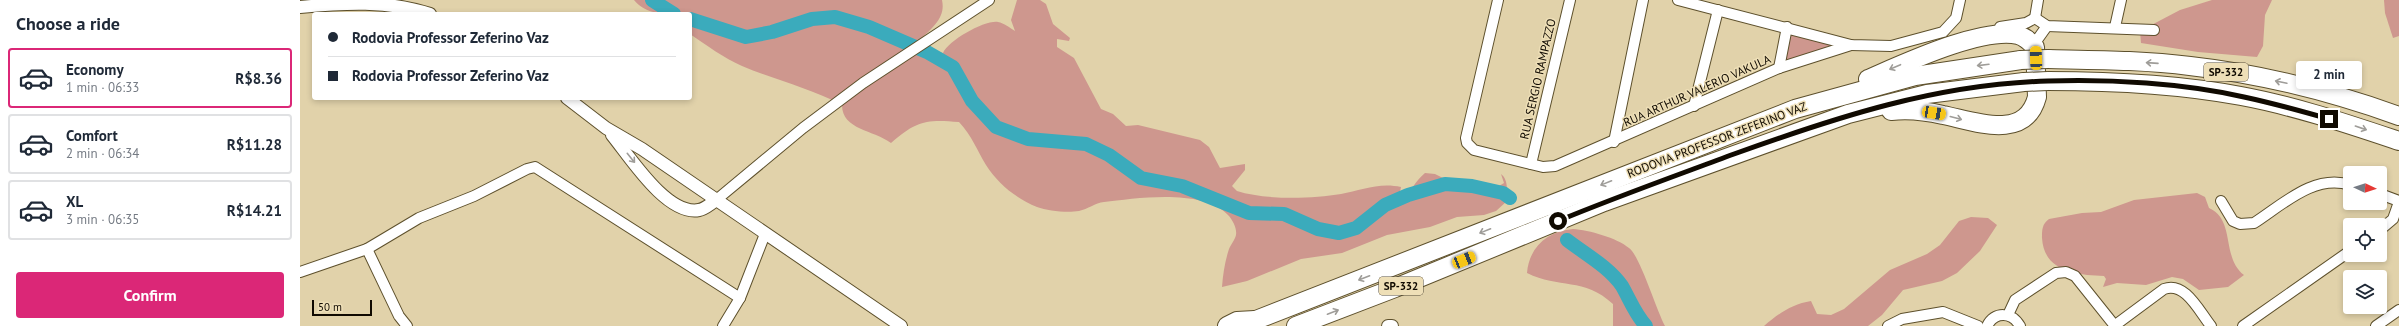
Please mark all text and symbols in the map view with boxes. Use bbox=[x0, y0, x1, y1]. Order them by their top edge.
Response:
text: Choose a ride bbox=[16, 12, 120, 35]
street label: RUA SERGIO RAMPAZZO bbox=[1516, 17, 1559, 141]
text: Rodovia Professor Zeferino Vaz bbox=[352, 28, 549, 47]
car bbox=[2030, 46, 2042, 70]
street label: RUA ARTHUR VALERIO VAKULA bbox=[1621, 51, 1773, 130]
one-way arrow bbox=[2146, 59, 2159, 67]
icon: car bbox=[18, 60, 54, 96]
text: Economy bbox=[66, 60, 124, 79]
one-way arrow bbox=[1977, 61, 1990, 69]
callout: 2 min bbox=[2296, 61, 2362, 89]
road number: SP-332 bbox=[2204, 63, 2248, 81]
one-way arrow bbox=[1890, 64, 1902, 72]
text: Rodovia Professor Zeferino Vaz bbox=[352, 66, 549, 85]
text: 2 min bbox=[2313, 66, 2345, 83]
text: R$8.36 bbox=[235, 69, 282, 88]
one-way arrow bbox=[2275, 78, 2288, 86]
text: 1 min · 06:33 bbox=[66, 79, 139, 96]
street label: RODOVIA PROFESSOR ZEFERINO VAZ bbox=[1625, 98, 1809, 181]
car bbox=[1921, 105, 1947, 121]
route end bbox=[2320, 110, 2338, 128]
one-way arrow bbox=[1949, 115, 1962, 122]
one-way arrow bbox=[2355, 125, 2367, 133]
icon: car bbox=[18, 126, 54, 162]
text: Comfort bbox=[66, 126, 118, 145]
text: R$11.28 bbox=[227, 135, 282, 154]
text: 2 min · 06:34 bbox=[66, 145, 139, 162]
one-way arrow bbox=[627, 153, 635, 164]
north arrow bbox=[2343, 166, 2387, 210]
map controls bbox=[2343, 166, 2387, 314]
one-way arrow bbox=[1600, 180, 1612, 188]
icon: car bbox=[18, 192, 54, 228]
text: XL bbox=[66, 192, 83, 211]
text: R$14.21 bbox=[227, 201, 282, 220]
text: 3 min · 06:35 bbox=[66, 211, 139, 228]
route start bbox=[1549, 212, 1567, 230]
button: locate bbox=[2343, 218, 2387, 262]
one-way arrow bbox=[1480, 227, 1492, 235]
car bbox=[1451, 250, 1477, 270]
button: layers bbox=[2343, 270, 2387, 314]
button: Confirm bbox=[16, 272, 284, 318]
one-way arrow bbox=[1359, 275, 1371, 283]
road number: SP-332 bbox=[1379, 277, 1423, 295]
scale bar bbox=[312, 298, 372, 317]
text: 50 m bbox=[318, 300, 342, 314]
one-way arrow bbox=[1326, 307, 1338, 315]

